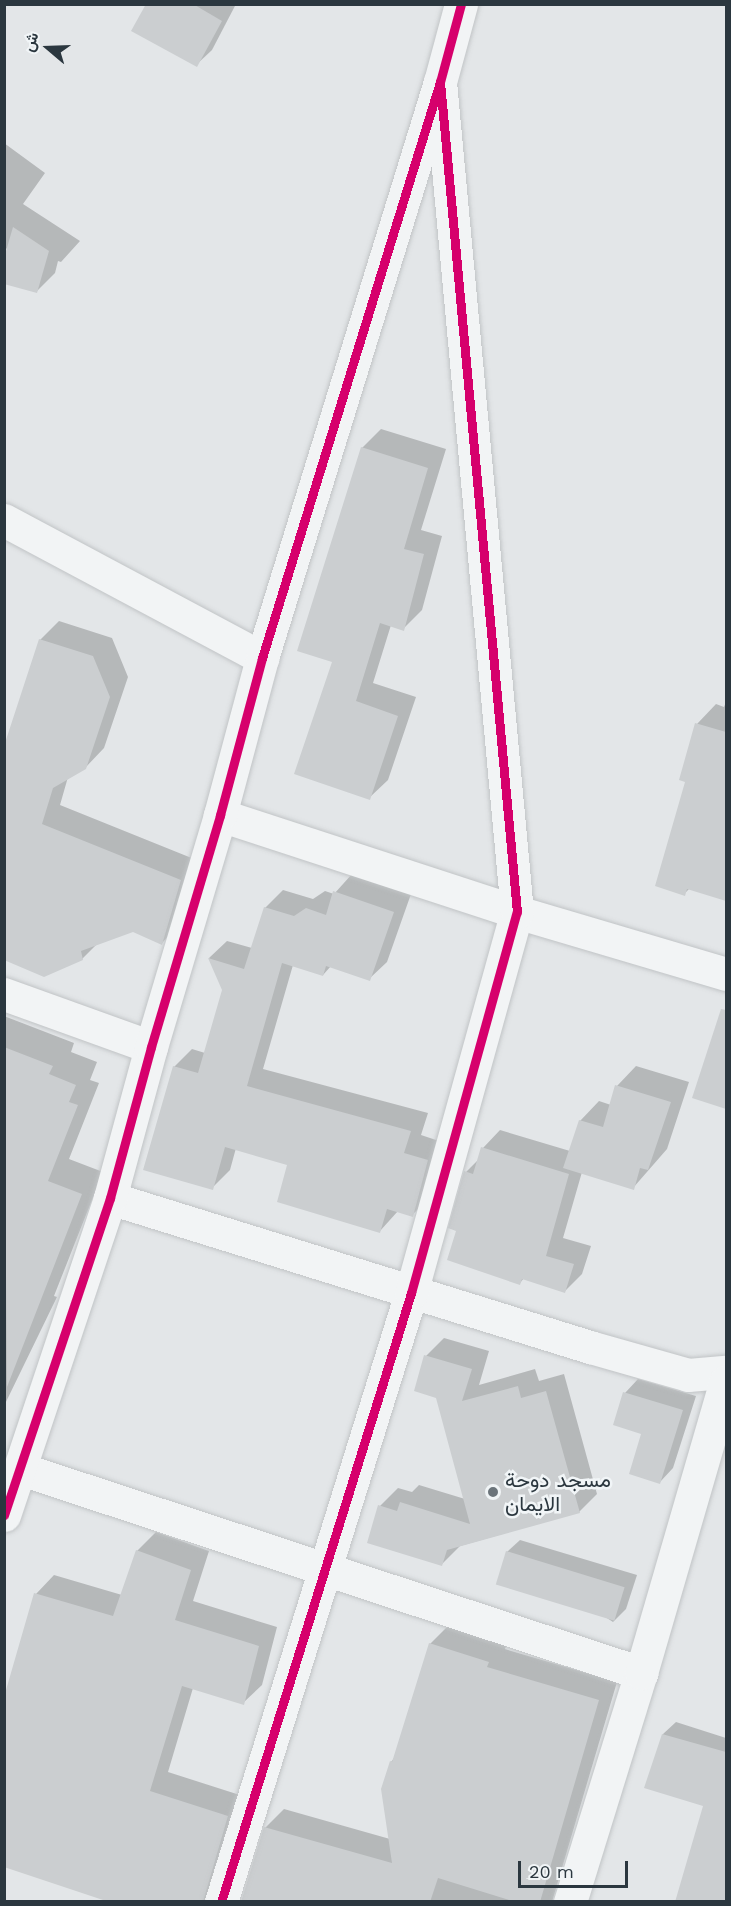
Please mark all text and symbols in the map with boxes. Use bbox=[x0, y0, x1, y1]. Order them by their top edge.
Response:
north arrow bbox=[18, 18, 78, 78]
text: ش bbox=[18, 30, 43, 54]
place label: مسجد دوحة الايمان bbox=[505, 1467, 611, 1517]
marker: مسجد دوحة الايمان bbox=[486, 1485, 500, 1499]
scale bar bbox=[521, 1849, 630, 1887]
text: 20 m bbox=[529, 1861, 574, 1882]

